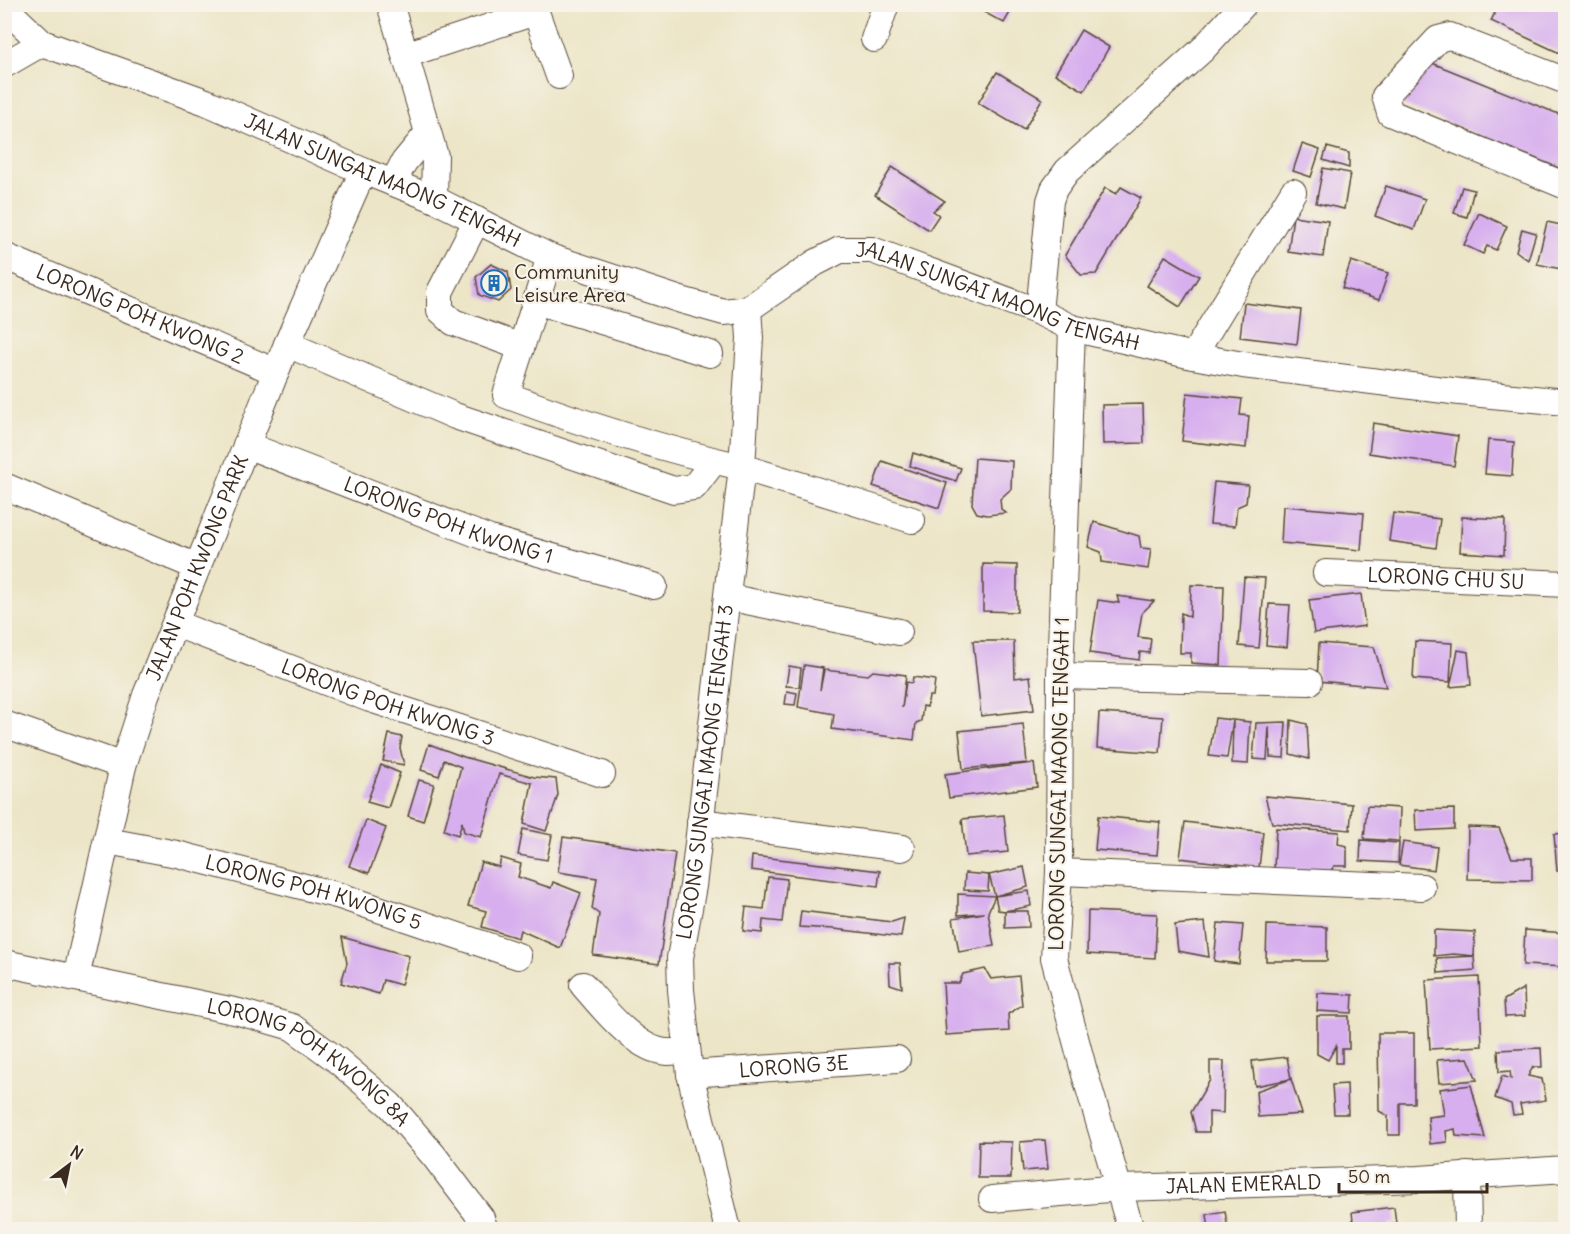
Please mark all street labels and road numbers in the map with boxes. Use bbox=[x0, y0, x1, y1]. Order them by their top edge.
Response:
street label: JALAN SUNGAI MAONG TENGAH bbox=[241, 107, 525, 253]
street label: JALAN SUNGAI MAONG TENGAH bbox=[856, 236, 1142, 355]
street label: LORONG POH KWONG 2 bbox=[33, 258, 248, 369]
street label: JALAN POH KWONG PARK bbox=[140, 451, 253, 684]
street label: LORONG POH KWONG 1 bbox=[340, 471, 556, 568]
street label: LORONG CHU SU bbox=[1367, 562, 1525, 594]
street label: LORONG SUNGAI MAONG TENGAH 3 bbox=[671, 603, 738, 941]
street label: LORONG SUNGAI MAONG TENGAH 1 bbox=[1043, 617, 1074, 951]
street label: LORONG POH KWONG 3 bbox=[278, 653, 498, 750]
street label: LORONG POH KWONG 5 bbox=[203, 849, 425, 935]
street label: LORONG POH KWONG 8A bbox=[205, 993, 416, 1131]
street label: LORONG 3E bbox=[738, 1050, 849, 1082]
street label: JALAN EMERALD bbox=[1165, 1169, 1322, 1199]

